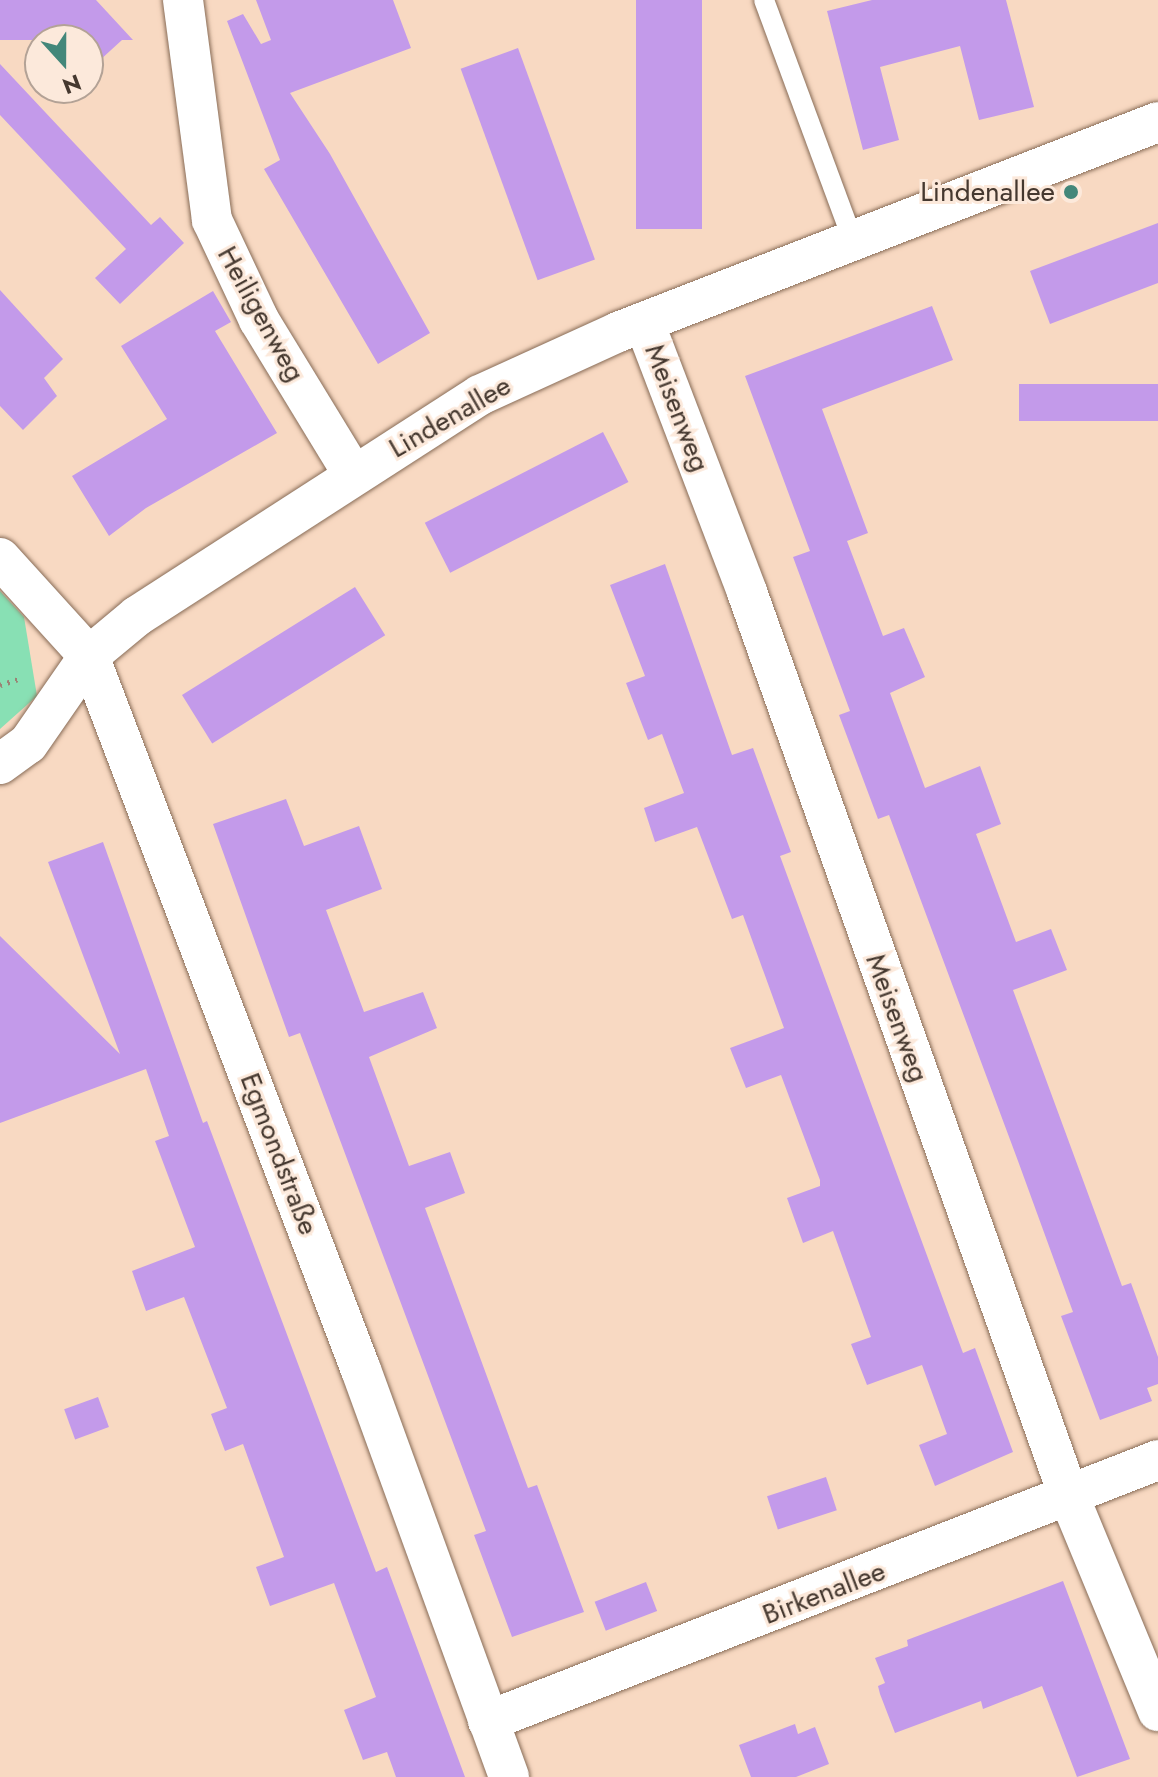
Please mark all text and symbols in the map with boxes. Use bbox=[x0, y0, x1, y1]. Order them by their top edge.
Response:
north arrow bbox=[24, 24, 104, 104]
text: N bbox=[58, 66, 86, 103]
place label: Lindenallee bbox=[920, 175, 1055, 209]
marker: Lindenallee bbox=[1062, 183, 1080, 201]
street label: Heiligenweg bbox=[210, 241, 312, 387]
street label: Meisenweg bbox=[637, 340, 717, 476]
street label: Lindenallee bbox=[383, 369, 517, 465]
street label: Meisenweg bbox=[858, 949, 936, 1087]
street label: Egmondstraße bbox=[233, 1068, 325, 1240]
street label: Birkenallee bbox=[758, 1554, 890, 1632]

